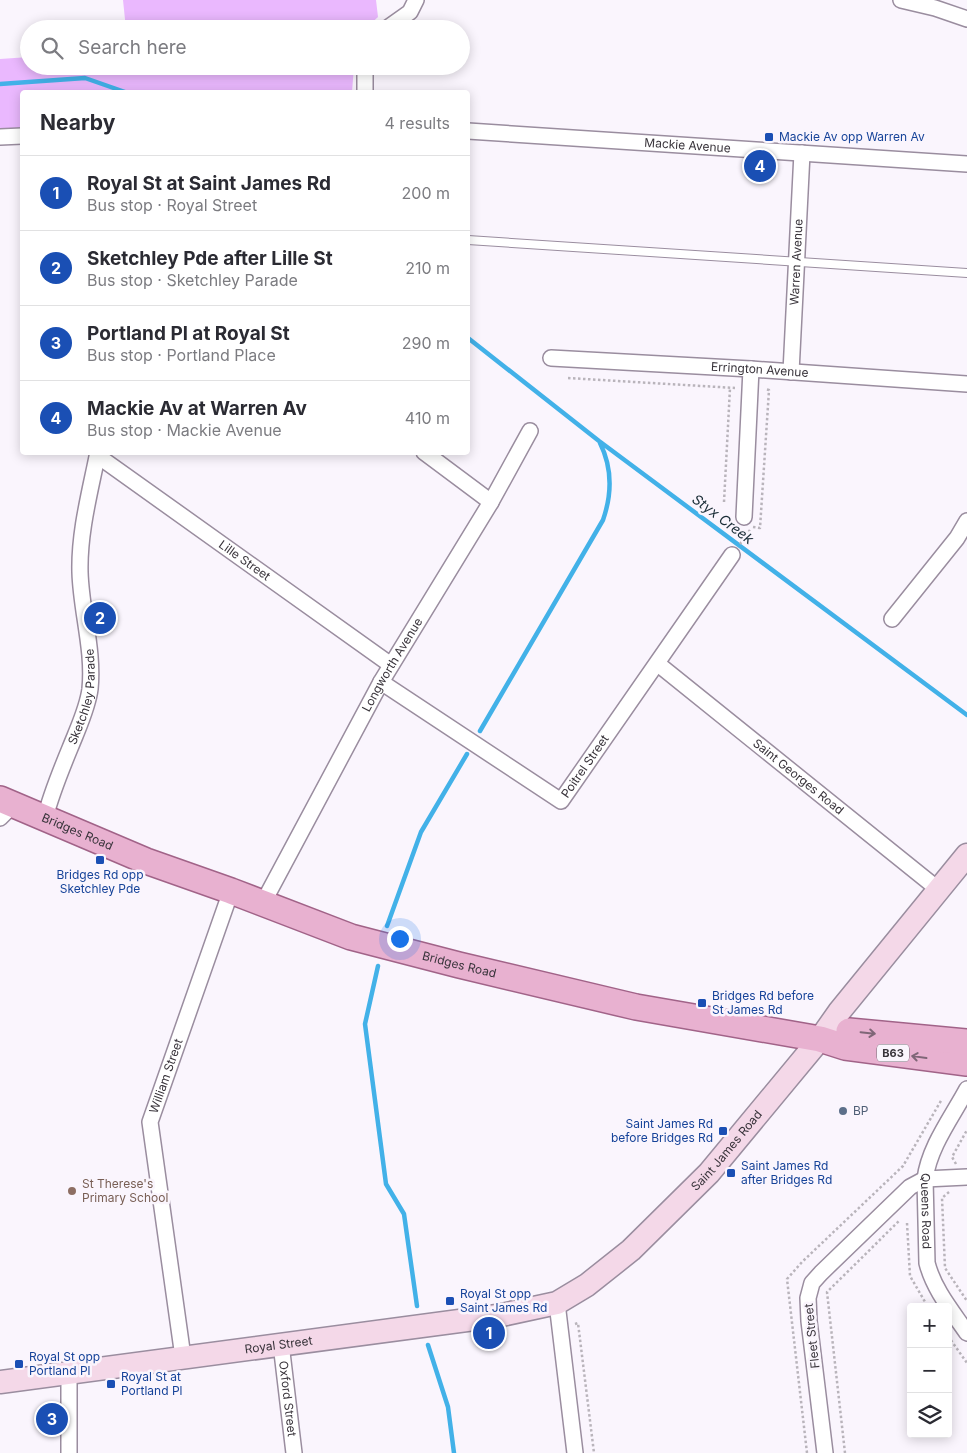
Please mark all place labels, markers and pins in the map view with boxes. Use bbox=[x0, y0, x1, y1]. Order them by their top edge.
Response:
place label: Mackie Av opp Warren Av bbox=[779, 129, 925, 144]
marker: Mackie Av opp Warren Av bbox=[763, 131, 775, 143]
pin: 4 bbox=[744, 147, 776, 185]
pin: 2 bbox=[84, 599, 116, 637]
marker: Bridges Rd opp Sketchley Pde bbox=[94, 854, 106, 866]
place label: Bridges Rd opp Sketchley Pde bbox=[56, 867, 144, 896]
place label: Bridges Rd before St James Rd bbox=[712, 988, 814, 1017]
marker: Bridges Rd before St James Rd bbox=[696, 997, 708, 1009]
place label: BP bbox=[853, 1103, 869, 1118]
marker: BP bbox=[837, 1105, 849, 1117]
place label: Saint James Rd before Bridges Rd bbox=[611, 1116, 713, 1145]
marker: Saint James Rd before Bridges Rd bbox=[717, 1125, 729, 1137]
place label: Saint James Rd after Bridges Rd bbox=[741, 1158, 832, 1187]
marker: Saint James Rd after Bridges Rd bbox=[725, 1167, 737, 1179]
place label: St Therese's Primary School bbox=[82, 1176, 168, 1205]
marker: St Therese's Primary School bbox=[66, 1185, 78, 1197]
place label: Royal St opp Saint James Rd bbox=[460, 1286, 547, 1315]
marker: Royal St opp Saint James Rd bbox=[444, 1295, 456, 1307]
pin: 1 bbox=[473, 1314, 505, 1352]
place label: Royal St opp Portland Pl bbox=[29, 1349, 100, 1378]
marker: Royal St opp Portland Pl bbox=[13, 1358, 25, 1370]
place label: Royal St at Portland Pl bbox=[121, 1369, 182, 1398]
marker: Royal St at Portland Pl bbox=[105, 1378, 117, 1390]
pin: 3 bbox=[36, 1400, 68, 1438]

